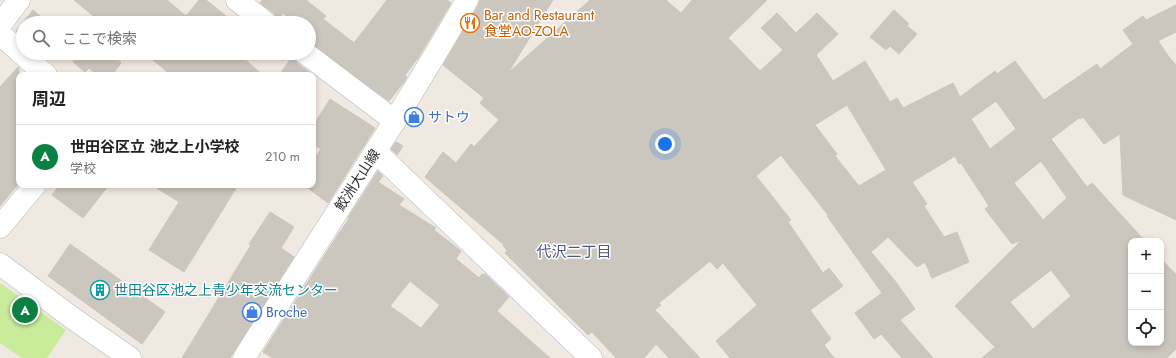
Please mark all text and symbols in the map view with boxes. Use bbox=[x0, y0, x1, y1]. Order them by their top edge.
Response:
place label: Bar and Restaurant 食堂AO-ZOLA bbox=[484, 5, 595, 41]
restaurant icon: Bar and Restaurant 食堂AO-ZOLA bbox=[459, 12, 481, 34]
search box bbox=[16, 16, 316, 60]
icon: search bbox=[30, 27, 52, 49]
text: ここで検索 bbox=[62, 28, 137, 50]
text: 周辺 bbox=[32, 87, 66, 111]
shop icon: サトウ bbox=[403, 106, 425, 128]
place label: サトウ bbox=[428, 107, 470, 127]
your location bbox=[655, 134, 675, 154]
text: 世田谷区立 池之上小学校 bbox=[70, 136, 240, 158]
street label: 鮫洲大山線 bbox=[330, 145, 384, 215]
text: A bbox=[40, 147, 50, 166]
text: 210 m bbox=[265, 147, 300, 166]
text: 学校 bbox=[70, 159, 96, 178]
map controls bbox=[1128, 238, 1164, 346]
button: + bbox=[1128, 238, 1164, 274]
district label: 代沢二丁目 bbox=[536, 241, 612, 263]
button: − bbox=[1128, 274, 1164, 310]
building icon: 世田谷区池之上青少年交流センター bbox=[89, 279, 111, 301]
place label: 世田谷区池之上青少年交流センター bbox=[114, 280, 338, 300]
pin: A bbox=[12, 295, 38, 325]
shop icon: Broche bbox=[241, 301, 263, 323]
place label: Broche bbox=[266, 302, 307, 322]
button: locate bbox=[1128, 310, 1164, 346]

